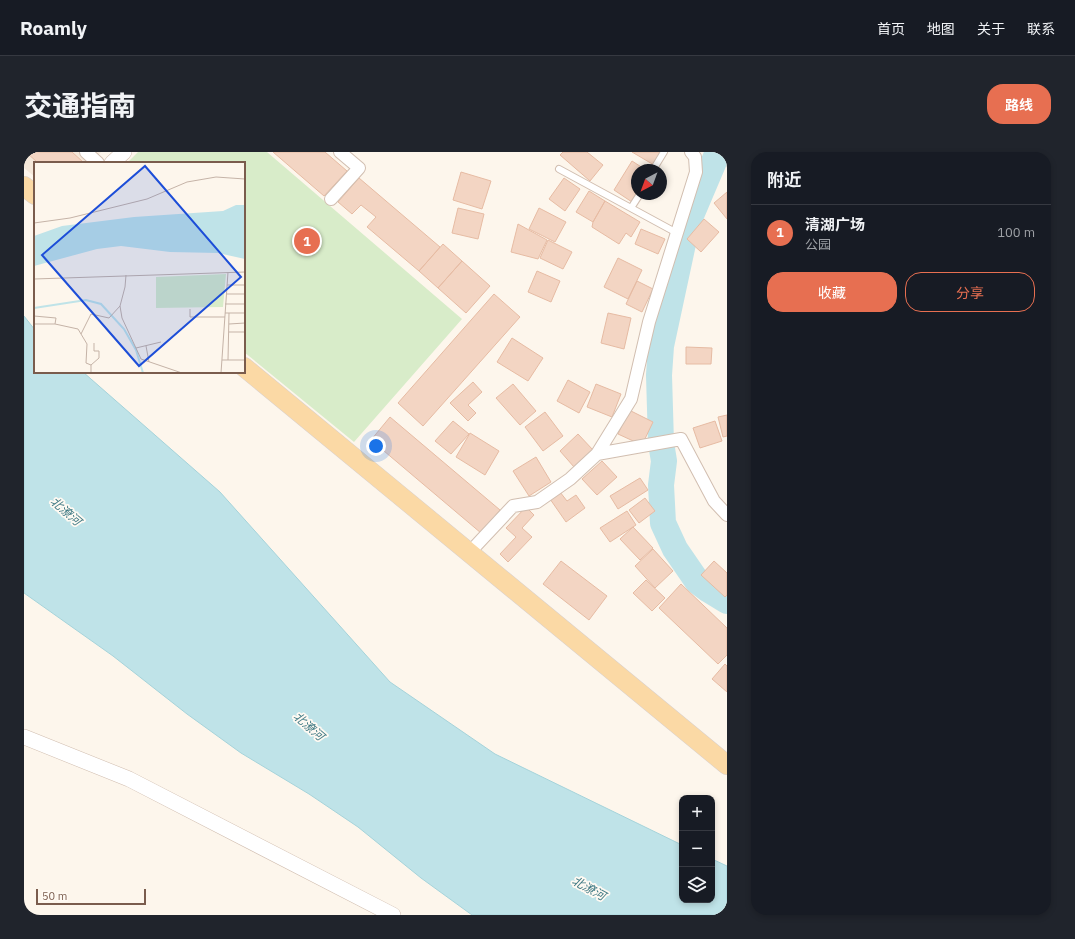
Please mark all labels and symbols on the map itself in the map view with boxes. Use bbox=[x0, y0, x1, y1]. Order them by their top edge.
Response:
inset map bbox=[34, 162, 245, 373]
north arrow bbox=[631, 164, 667, 200]
pin: 1 bbox=[294, 226, 320, 256]
your location bbox=[366, 436, 386, 456]
water label: 北潦河 bbox=[47, 494, 86, 530]
water label: 北潦河 bbox=[290, 709, 329, 745]
water label: 北潦河 bbox=[570, 873, 610, 904]
scale bar bbox=[36, 887, 146, 906]

